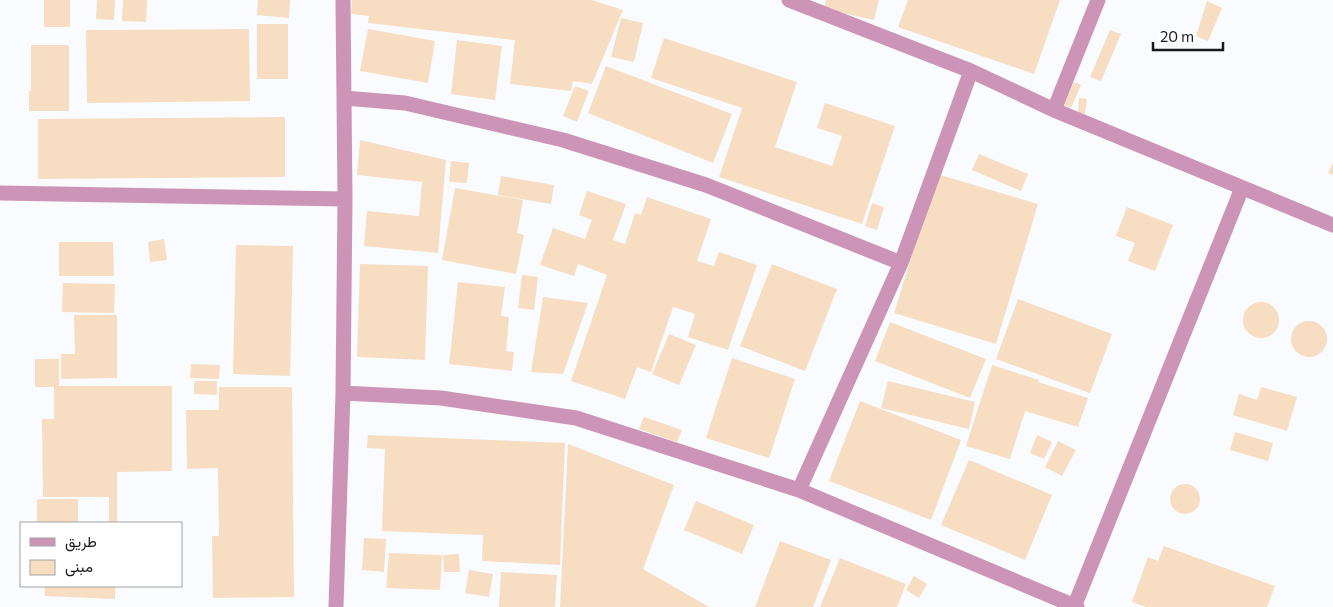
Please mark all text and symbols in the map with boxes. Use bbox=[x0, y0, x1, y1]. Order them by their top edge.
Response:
scale bar bbox=[1153, 20, 1223, 52]
text: 20 m bbox=[1160, 27, 1194, 45]
legend bbox=[20, 522, 182, 587]
text: طريق bbox=[65, 532, 97, 552]
text: مبنى bbox=[65, 557, 93, 577]

